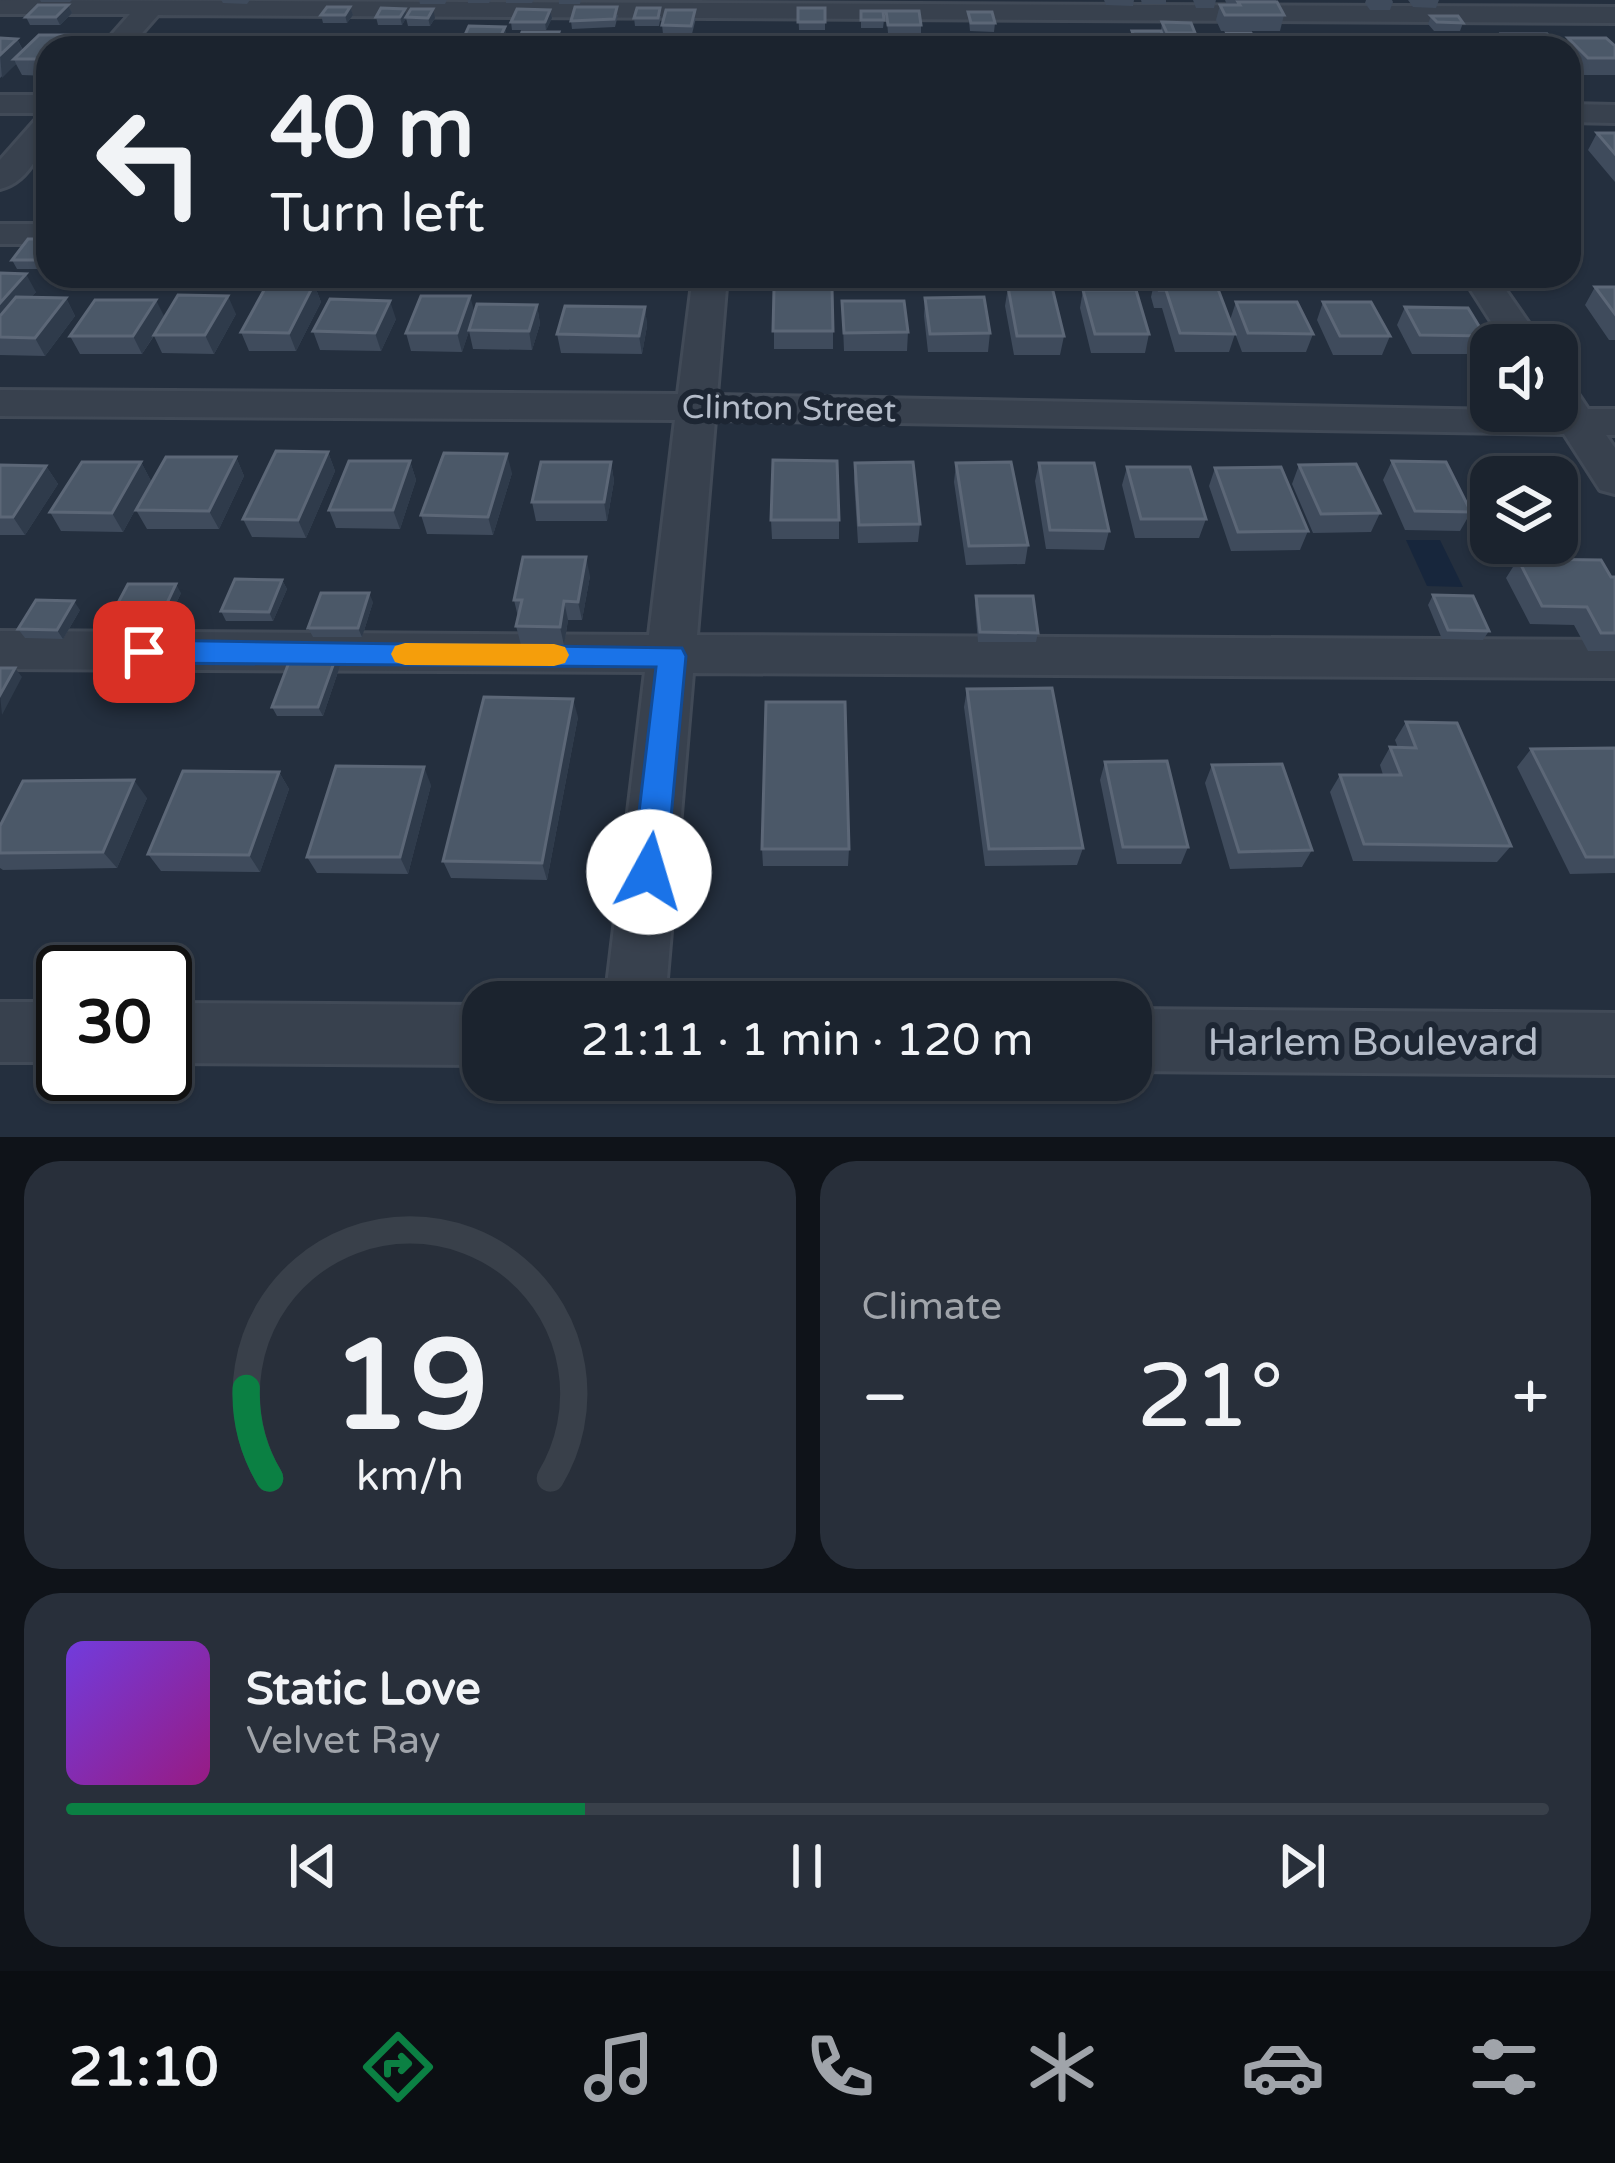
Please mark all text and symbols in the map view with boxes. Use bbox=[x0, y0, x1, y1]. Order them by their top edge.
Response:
text: 40 m bbox=[270, 79, 474, 180]
icon: left bbox=[72, 84, 228, 240]
text: Turn left bbox=[270, 181, 485, 246]
map controls bbox=[1470, 324, 1578, 564]
button: sound bbox=[1470, 324, 1578, 432]
street label: Clinton Street bbox=[681, 388, 897, 430]
button: layers bbox=[1470, 456, 1578, 564]
pin bbox=[93, 601, 195, 703]
icon: arrive bbox=[111, 619, 177, 685]
position arrow bbox=[586, 809, 712, 935]
speed limit sign: 30 bbox=[36, 945, 192, 1101]
text: 21:11 · 1 min · 120 m bbox=[581, 1014, 1033, 1068]
street label: Harlem Boulevard bbox=[1207, 1019, 1539, 1066]
text: Climate bbox=[862, 1283, 1002, 1330]
text: 19 bbox=[331, 1312, 488, 1463]
text: 21° bbox=[1137, 1343, 1284, 1452]
text: − bbox=[862, 1358, 909, 1438]
text: + bbox=[1512, 1358, 1549, 1438]
text: km/h bbox=[356, 1451, 464, 1502]
text: Static Love bbox=[246, 1663, 481, 1717]
text: Velvet Ray bbox=[246, 1717, 441, 1764]
icon: previous bbox=[280, 1833, 346, 1899]
icon: pause bbox=[774, 1833, 840, 1899]
icon: next bbox=[1269, 1833, 1335, 1899]
icon: directions bbox=[356, 2025, 440, 2109]
icon: music bbox=[577, 2025, 661, 2109]
icon: phone bbox=[798, 2025, 882, 2109]
icon: climate bbox=[1020, 2025, 1104, 2109]
icon: car bbox=[1241, 2025, 1325, 2109]
icon: filters bbox=[1462, 2025, 1546, 2109]
text: 21:10 bbox=[69, 2035, 218, 2100]

